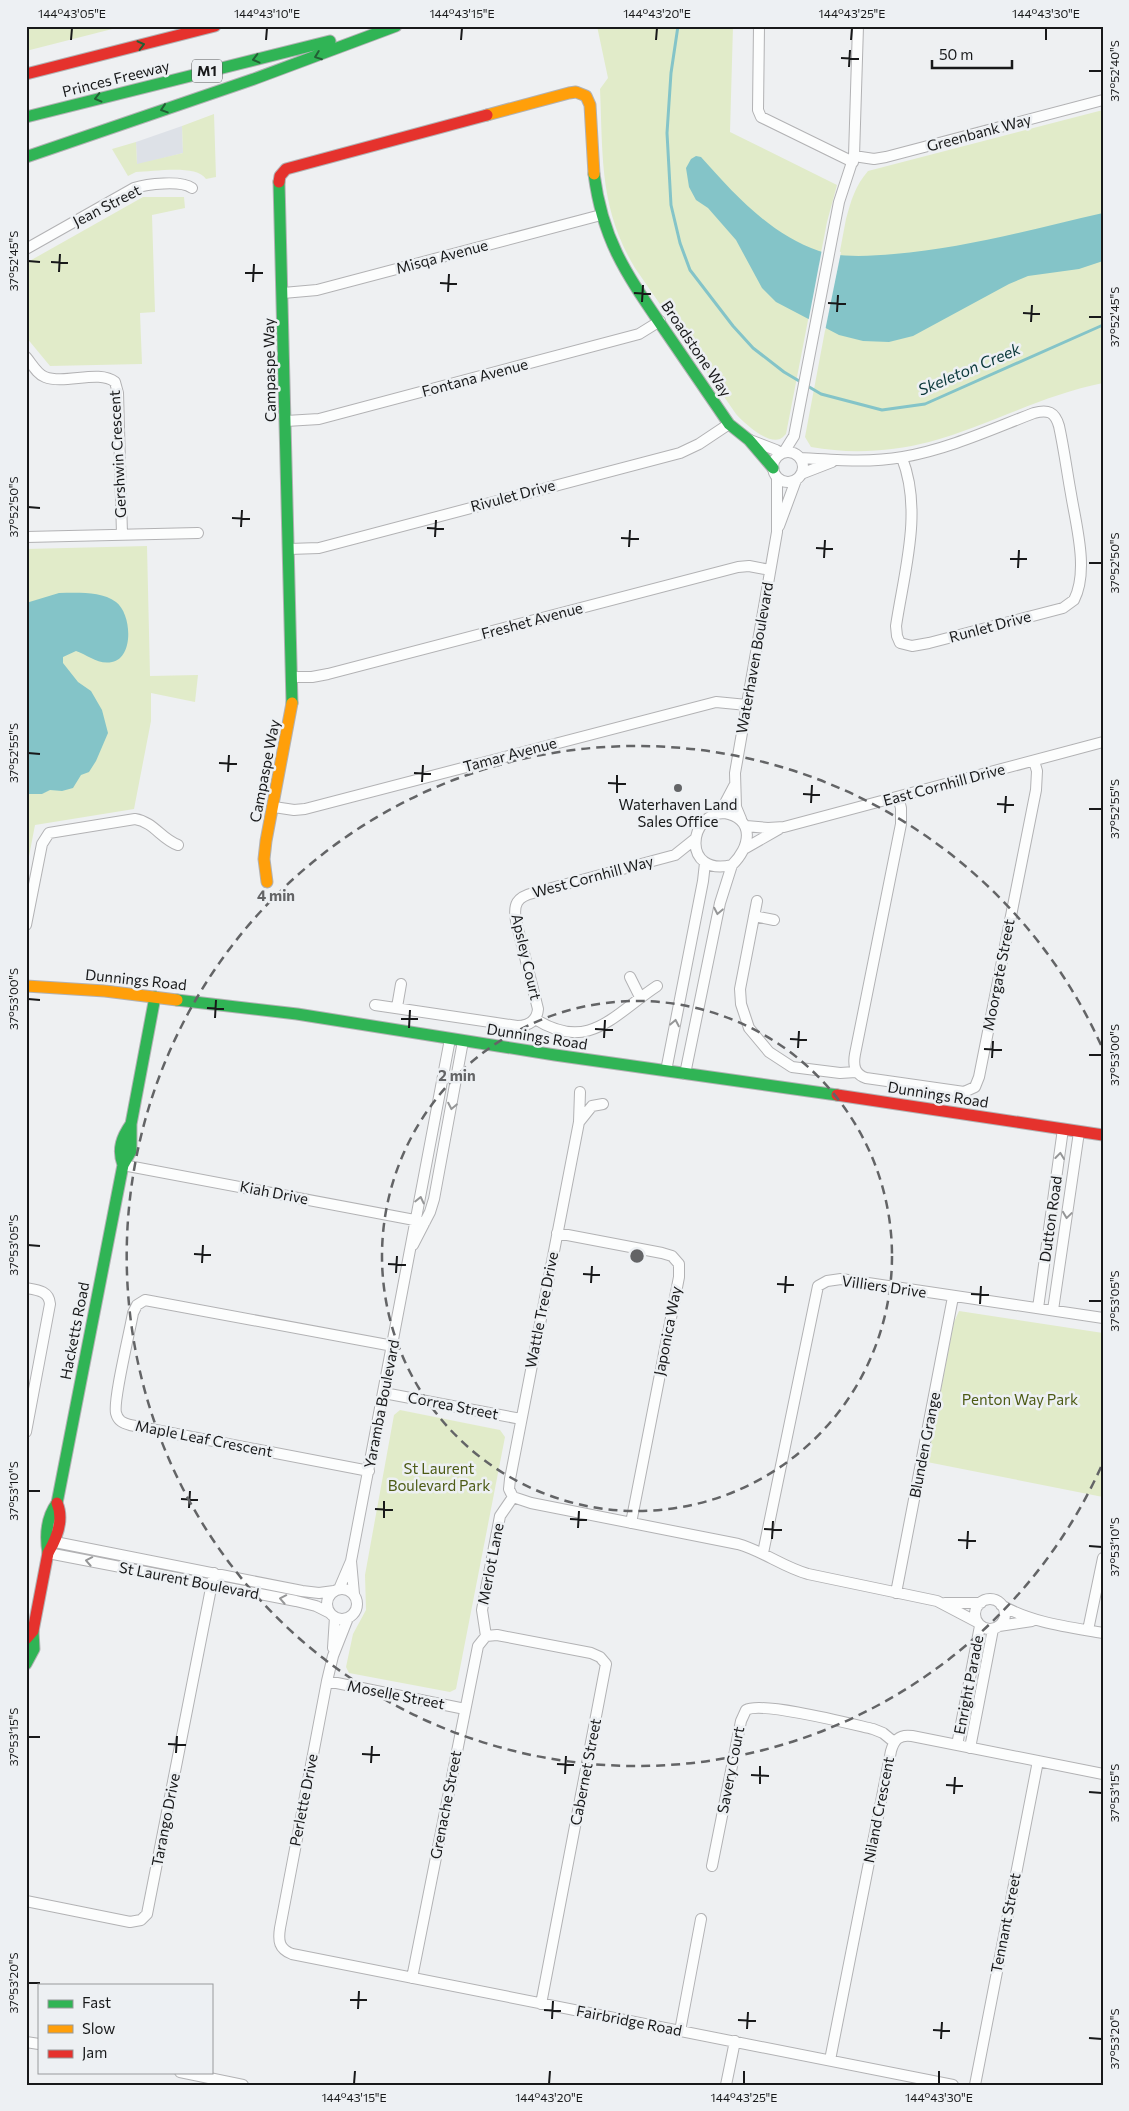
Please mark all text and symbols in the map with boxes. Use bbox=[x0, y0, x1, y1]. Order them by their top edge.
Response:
text: 144°43'05"E bbox=[38, 6, 106, 20]
text: 144°43'10"E bbox=[234, 6, 300, 20]
text: 144°43'15"E bbox=[429, 6, 495, 20]
text: 144°43'20"E bbox=[623, 6, 691, 20]
text: 144°43'25"E bbox=[819, 6, 885, 20]
text: 144°43'30"E bbox=[1012, 6, 1080, 20]
scale bar bbox=[932, 38, 1012, 70]
one-way arrow bbox=[137, 40, 146, 51]
text: 37°52'40"S bbox=[1107, 40, 1121, 102]
text: 50 m bbox=[939, 45, 973, 63]
one-way arrow bbox=[314, 50, 322, 60]
one-way arrow bbox=[252, 53, 261, 64]
street label: Princes Freeway bbox=[60, 56, 171, 100]
road number: M1 bbox=[192, 59, 222, 82]
one-way arrow bbox=[95, 93, 103, 103]
one-way arrow bbox=[161, 103, 169, 113]
street label: Greenbank Way bbox=[925, 109, 1033, 155]
street label: Jean Street bbox=[69, 180, 144, 230]
text: 37°52'45"S bbox=[6, 231, 20, 291]
street label: Misqa Avenue bbox=[394, 235, 490, 277]
text: 37°52'45"S bbox=[1107, 287, 1121, 347]
street label: Broadstone Way bbox=[658, 297, 736, 400]
street label: Campaspe Way bbox=[259, 317, 279, 422]
water label: Skeleton Creek bbox=[915, 338, 1023, 399]
street label: Fontana Avenue bbox=[420, 354, 530, 400]
street label: Gershwin Crescent bbox=[105, 390, 129, 518]
street label: Rivulet Drive bbox=[468, 475, 557, 515]
text: 37°52'50"S bbox=[6, 476, 20, 538]
text: 37°52'50"S bbox=[1107, 532, 1121, 594]
street label: Waterhaven Boulevard bbox=[732, 581, 776, 735]
street label: Freshet Avenue bbox=[479, 598, 585, 642]
street label: Runlet Drive bbox=[947, 606, 1033, 646]
street label: Campaspe Way bbox=[245, 718, 283, 824]
text: 37°52'55"S bbox=[6, 723, 20, 783]
street label: Tamar Avenue bbox=[461, 733, 559, 775]
street label: East Cornhill Drive bbox=[881, 759, 1007, 809]
text: 37°52'55"S bbox=[1107, 779, 1121, 839]
marker: Waterhaven Land Sales Office bbox=[672, 782, 684, 794]
place label: Waterhaven Land Sales Office bbox=[618, 795, 738, 830]
street label: West Cornhill Way bbox=[530, 851, 656, 901]
text: 4 min bbox=[257, 886, 295, 904]
one-way arrow bbox=[713, 907, 724, 916]
street label: Apsley Court bbox=[508, 912, 546, 1002]
street label: Moorgate Street bbox=[978, 917, 1018, 1032]
street label: Dunnings Road bbox=[84, 965, 188, 993]
text: 37°53'00"S bbox=[6, 968, 20, 1030]
street label: Dunnings Road bbox=[485, 1019, 589, 1053]
one-way arrow bbox=[669, 1019, 680, 1027]
text: 37°53'00"S bbox=[1107, 1024, 1121, 1086]
text: 2 min bbox=[438, 1066, 476, 1084]
street label: Dunnings Road bbox=[886, 1077, 990, 1111]
one-way arrow bbox=[447, 1102, 458, 1111]
one-way arrow bbox=[1054, 1152, 1065, 1160]
street label: Dutton Road bbox=[1035, 1174, 1065, 1263]
street label: Kiah Drive bbox=[238, 1177, 310, 1207]
one-way arrow bbox=[414, 1196, 425, 1205]
one-way arrow bbox=[1062, 1211, 1073, 1219]
text: 37°53'05"S bbox=[6, 1214, 20, 1276]
centre of rings bbox=[628, 1247, 646, 1265]
street label: Wattle Tree Drive bbox=[521, 1250, 561, 1370]
text: 37°53'05"S bbox=[1107, 1270, 1121, 1332]
street label: Villiers Drive bbox=[841, 1271, 928, 1301]
street label: Hacketts Road bbox=[56, 1280, 92, 1381]
street label: Japonica Way bbox=[650, 1284, 685, 1377]
street label: Yaramba Boulevard bbox=[360, 1338, 402, 1470]
street label: Correa Street bbox=[406, 1387, 500, 1423]
street label: Blunden Grange bbox=[905, 1390, 943, 1499]
park label: Penton Way Park bbox=[962, 1390, 1078, 1408]
street label: Maple Leaf Crescent bbox=[134, 1416, 274, 1460]
park label: St Laurent Boulevard Park bbox=[388, 1459, 490, 1494]
text: 37°53'10"S bbox=[6, 1461, 20, 1521]
text: 37°53'10"S bbox=[1107, 1517, 1121, 1577]
street label: Merlot Lane bbox=[473, 1521, 507, 1606]
one-way arrow bbox=[85, 1556, 94, 1567]
street label: St Laurent Boulevard bbox=[118, 1558, 261, 1602]
one-way arrow bbox=[279, 1594, 288, 1604]
street label: Enright Parade bbox=[950, 1634, 986, 1736]
street label: Moselle Street bbox=[346, 1676, 446, 1712]
text: 37°53'15"S bbox=[6, 1708, 20, 1766]
street label: Cabernet Street bbox=[566, 1717, 604, 1827]
street label: Savery Court bbox=[713, 1725, 747, 1815]
street label: Grenache Street bbox=[426, 1749, 464, 1861]
street label: Perlette Drive bbox=[285, 1752, 321, 1848]
street label: Niland Crescent bbox=[859, 1755, 897, 1864]
text: 37°53'15"S bbox=[1107, 1764, 1121, 1822]
street label: Tarango Drive bbox=[147, 1772, 183, 1868]
street label: Tennant Street bbox=[987, 1871, 1024, 1974]
text: 37°53'20"S bbox=[6, 1953, 20, 2014]
legend bbox=[38, 1984, 212, 2074]
text: Fast bbox=[82, 1993, 111, 2011]
street label: Fairbridge Road bbox=[575, 2001, 684, 2039]
text: 37°53'20"S bbox=[1107, 2009, 1121, 2070]
text: Slow bbox=[82, 2019, 115, 2037]
text: Jam bbox=[82, 2043, 107, 2061]
text: 144°43'15"E bbox=[321, 2090, 387, 2104]
text: 144°43'20"E bbox=[515, 2090, 583, 2104]
text: 144°43'25"E bbox=[711, 2090, 777, 2104]
text: 144°43'30"E bbox=[905, 2090, 973, 2104]

